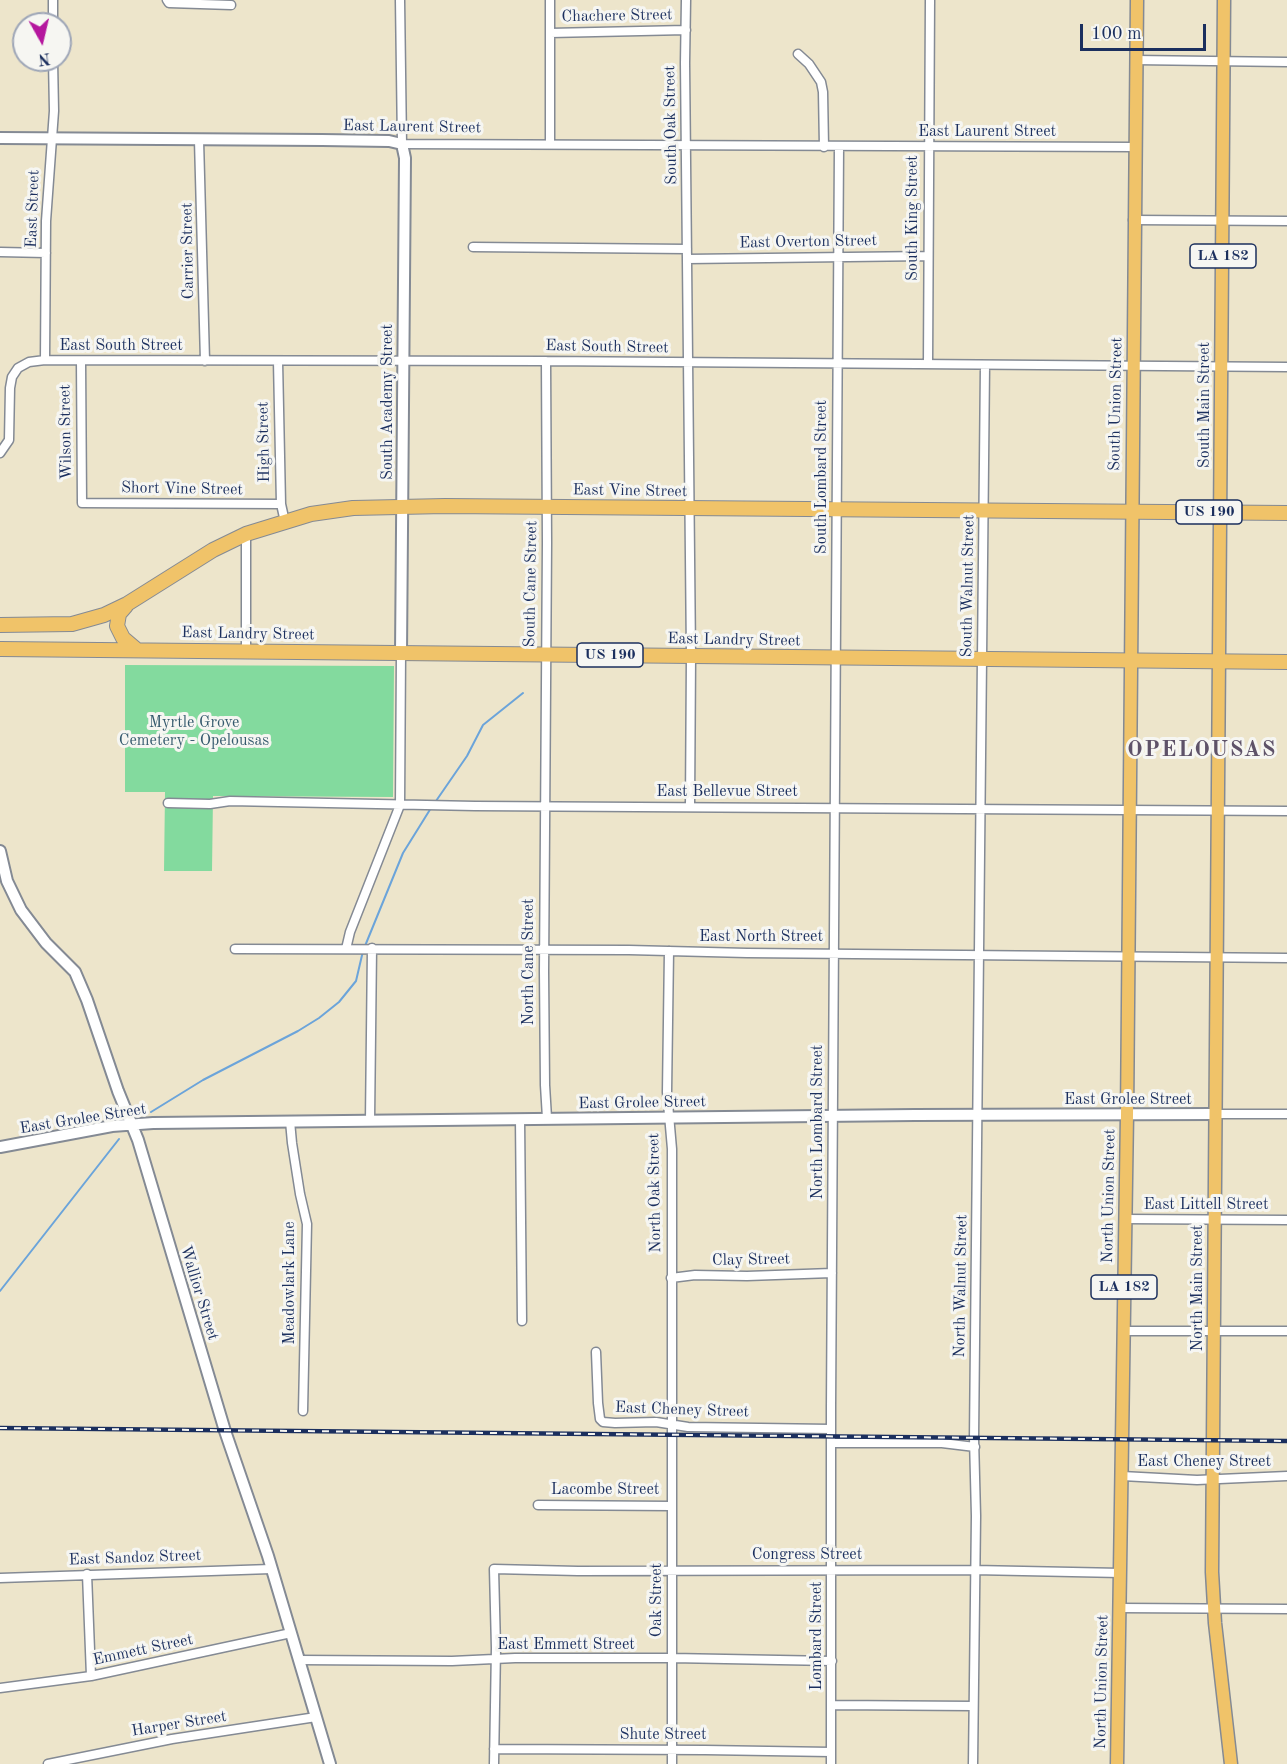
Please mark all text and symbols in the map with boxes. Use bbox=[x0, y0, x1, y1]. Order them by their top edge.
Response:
street label: Chachere Street bbox=[561, 5, 673, 27]
north arrow bbox=[12, 12, 72, 72]
scale bar bbox=[1083, 12, 1209, 50]
text: 100 m bbox=[1091, 25, 1142, 43]
text: N bbox=[37, 49, 51, 67]
street label: South Oak Street bbox=[660, 65, 682, 185]
street label: East Laurent Street bbox=[343, 116, 481, 138]
street label: East Laurent Street bbox=[918, 122, 1056, 142]
street label: South King Street bbox=[903, 155, 923, 281]
street label: East Street bbox=[22, 170, 44, 248]
street label: Carrier Street bbox=[178, 202, 198, 300]
street label: East Overton Street bbox=[739, 231, 877, 253]
road number: LA 182 bbox=[1190, 244, 1256, 268]
street label: South Academy Street bbox=[378, 324, 398, 480]
street label: East South Street bbox=[59, 336, 183, 356]
street label: East South Street bbox=[545, 336, 669, 358]
street label: South Union Street bbox=[1105, 337, 1127, 471]
street label: South Main Street bbox=[1195, 342, 1215, 468]
street label: Wilson Street bbox=[56, 384, 76, 480]
street label: South Lombard Street bbox=[812, 400, 832, 554]
street label: High Street bbox=[254, 401, 274, 483]
street label: Short Vine Street bbox=[121, 478, 243, 500]
street label: East Vine Street bbox=[572, 480, 688, 502]
road number: US 190 bbox=[1176, 500, 1242, 524]
street label: South Walnut Street bbox=[957, 514, 979, 658]
street label: South Cane Street bbox=[520, 520, 542, 648]
street label: East Landry Street bbox=[181, 623, 315, 645]
street label: East Landry Street bbox=[667, 629, 801, 651]
road number: US 190 bbox=[577, 643, 643, 667]
park label: Myrtle Grove Cemetery - Opelousas bbox=[119, 713, 269, 751]
district label: OPELOUSAS bbox=[1127, 737, 1277, 763]
street label: East Bellevue Street bbox=[656, 782, 798, 802]
street label: North Cane Street bbox=[519, 898, 539, 1026]
street label: East North Street bbox=[699, 927, 823, 947]
street label: North Lombard Street bbox=[808, 1045, 828, 1199]
street label: East Grolee Street bbox=[1064, 1090, 1192, 1110]
street label: East Grolee Street bbox=[578, 1092, 706, 1114]
street label: East Grolee Street bbox=[18, 1100, 148, 1138]
street label: North Union Street bbox=[1098, 1129, 1120, 1263]
street label: North Oak Street bbox=[644, 1133, 666, 1253]
street label: East Littell Street bbox=[1143, 1195, 1269, 1215]
street label: North Walnut Street bbox=[950, 1214, 972, 1358]
street label: Meadowlark Lane bbox=[280, 1221, 300, 1345]
street label: North Main Street bbox=[1188, 1225, 1208, 1351]
street label: Wallior Street bbox=[175, 1243, 223, 1343]
street label: Clay Street bbox=[712, 1250, 790, 1270]
road number: LA 182 bbox=[1091, 1275, 1157, 1299]
street label: East Cheney Street bbox=[615, 1398, 749, 1422]
street label: East Cheney Street bbox=[1137, 1452, 1271, 1472]
street label: Lacombe Street bbox=[551, 1480, 659, 1500]
street label: Congress Street bbox=[752, 1545, 862, 1565]
street label: East Sandoz Street bbox=[68, 1546, 202, 1570]
street label: Oak Street bbox=[647, 1563, 667, 1637]
street label: Lombard Street bbox=[807, 1581, 827, 1691]
street label: North Union Street bbox=[1091, 1615, 1113, 1749]
street label: Emmett Street bbox=[91, 1630, 195, 1670]
street label: East Emmett Street bbox=[497, 1635, 635, 1655]
street label: Harper Street bbox=[130, 1707, 228, 1741]
street label: Shute Street bbox=[619, 1725, 707, 1745]

